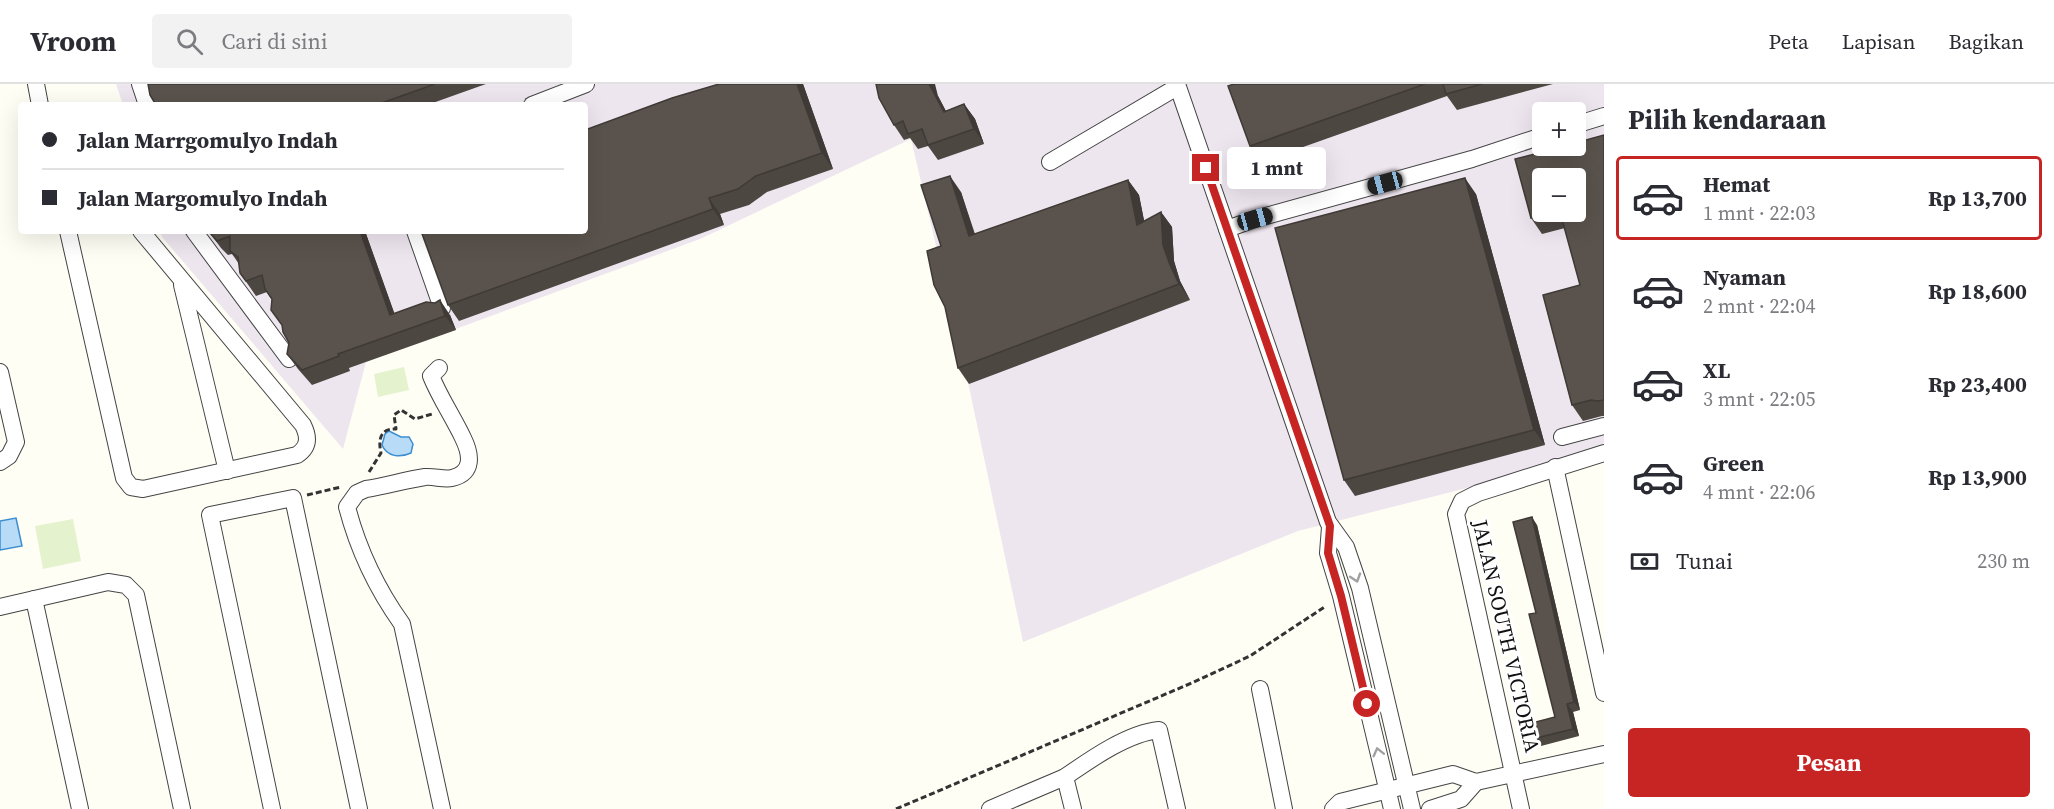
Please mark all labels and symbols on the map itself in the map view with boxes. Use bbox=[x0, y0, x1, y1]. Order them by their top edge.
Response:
callout: 1 mnt bbox=[1227, 147, 1326, 189]
route end bbox=[1192, 154, 1219, 181]
car bbox=[1365, 170, 1405, 196]
car bbox=[1235, 206, 1275, 232]
street label: JALAN SOUTH VICTORIA bbox=[1465, 516, 1547, 755]
one-way arrow bbox=[1349, 572, 1362, 583]
route start bbox=[1353, 690, 1380, 717]
one-way arrow bbox=[1373, 747, 1386, 757]

